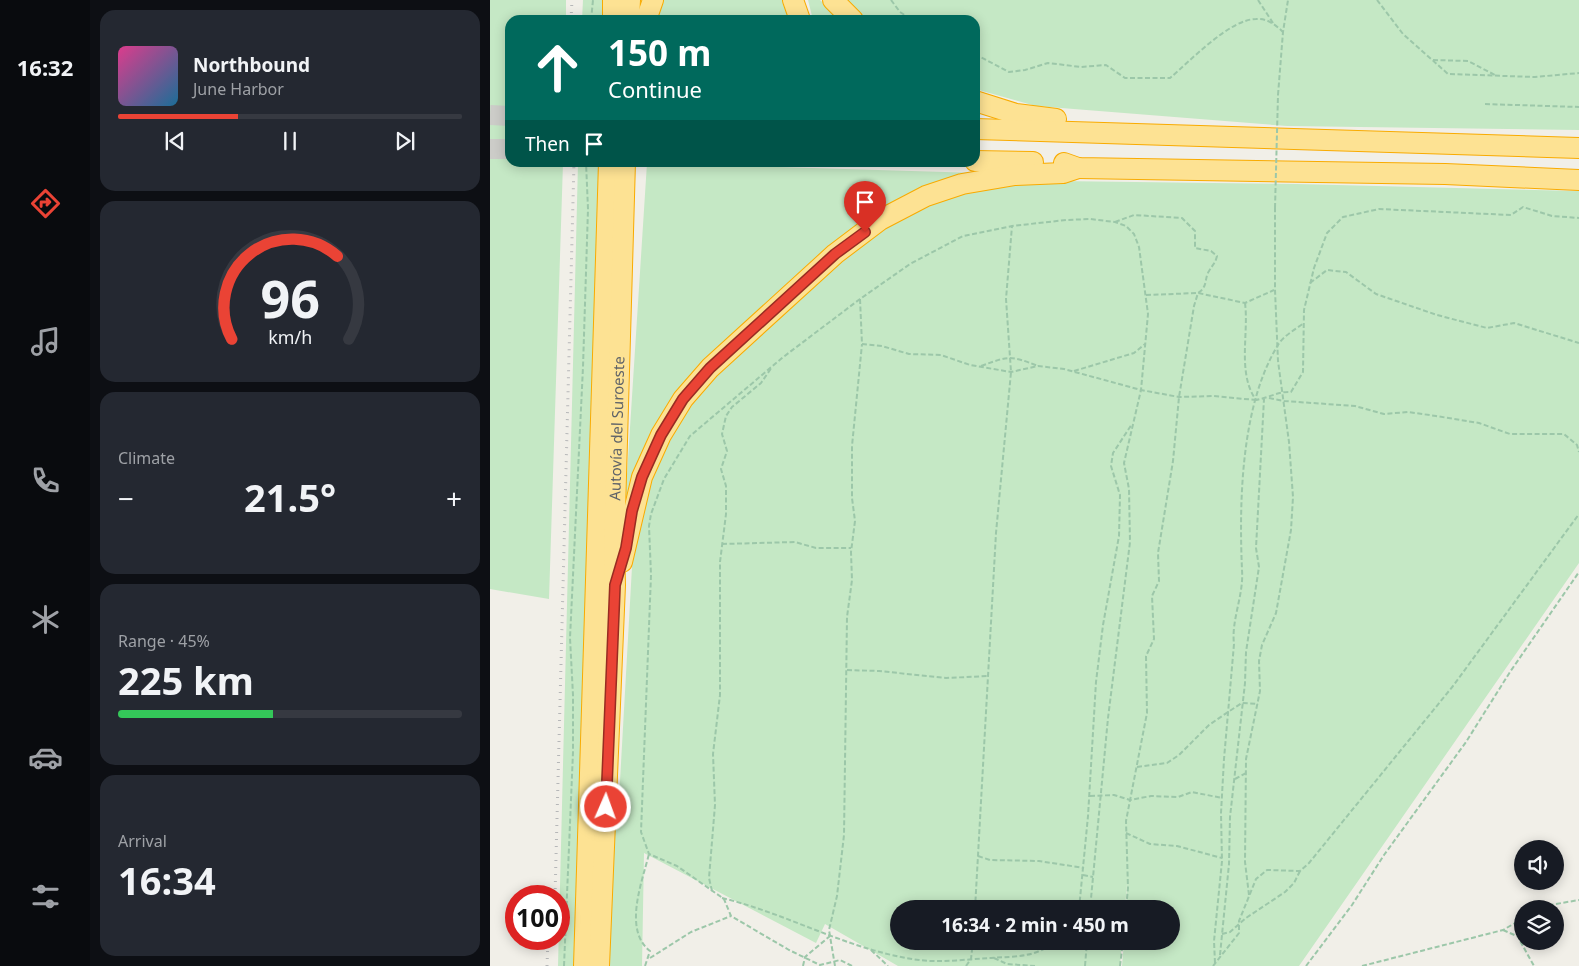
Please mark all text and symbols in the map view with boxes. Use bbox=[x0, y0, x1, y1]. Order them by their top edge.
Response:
text: 150 m bbox=[608, 29, 711, 76]
icon: ahead bbox=[525, 35, 590, 100]
text: 16:32 bbox=[17, 52, 73, 82]
text: Northbound bbox=[193, 52, 310, 78]
text: Continue bbox=[608, 74, 702, 104]
text: June Harbor bbox=[193, 78, 284, 100]
icon: previous bbox=[161, 127, 189, 155]
icon: pause bbox=[276, 127, 304, 155]
icon: next bbox=[391, 127, 419, 155]
icon: arrive bbox=[580, 130, 608, 158]
text: Then bbox=[525, 131, 570, 157]
pin bbox=[844, 181, 886, 232]
icon: directions bbox=[28, 186, 63, 221]
icon: arrive bbox=[851, 188, 879, 216]
text: 96 bbox=[260, 262, 320, 333]
icon: music bbox=[28, 324, 63, 359]
text: km/h bbox=[268, 325, 312, 349]
street label: Autovía del Suroeste bbox=[604, 356, 628, 501]
text: Climate bbox=[118, 447, 175, 469]
icon: phone bbox=[28, 463, 63, 498]
text: 21.5° bbox=[244, 471, 336, 523]
text: − bbox=[118, 479, 134, 517]
text: + bbox=[446, 479, 462, 517]
icon: climate bbox=[28, 602, 63, 637]
text: Range · 45% bbox=[118, 630, 210, 652]
text: 225 km bbox=[118, 654, 254, 706]
icon: car bbox=[28, 740, 63, 775]
position arrow bbox=[579, 780, 631, 832]
text: Arrival bbox=[118, 830, 167, 852]
map controls bbox=[1514, 840, 1564, 950]
button: sound bbox=[1514, 840, 1564, 890]
text: 16:34 bbox=[118, 854, 216, 906]
icon: filters bbox=[28, 879, 63, 914]
speed limit sign: 100 bbox=[505, 885, 570, 950]
button: layers bbox=[1514, 900, 1564, 950]
text: 16:34 · 2 min · 450 m bbox=[941, 912, 1129, 938]

